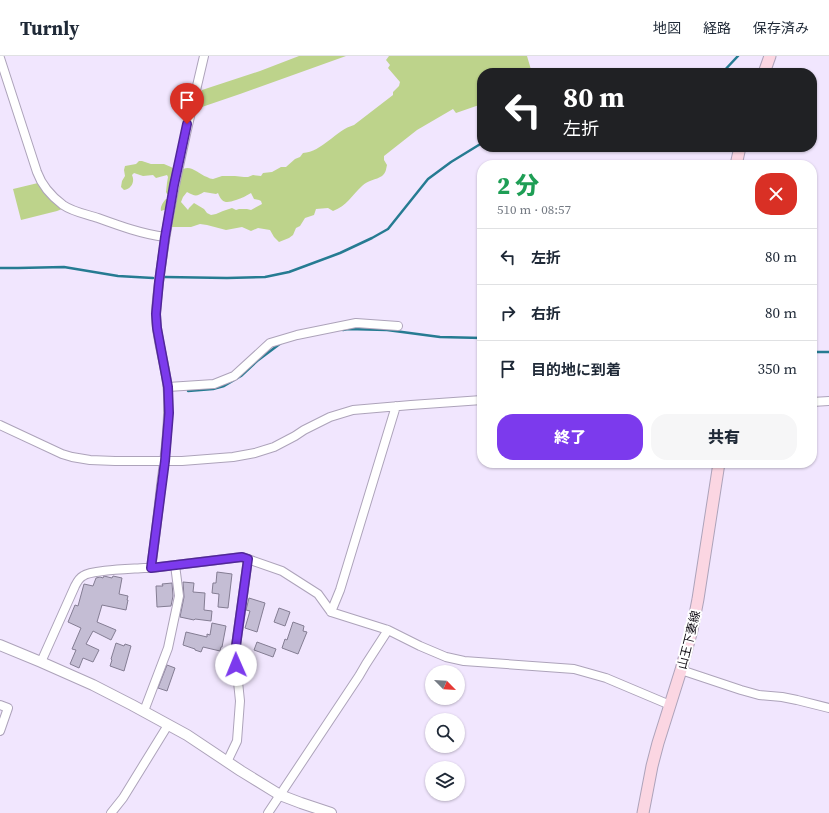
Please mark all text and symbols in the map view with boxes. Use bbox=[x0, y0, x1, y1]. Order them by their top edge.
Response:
text: Turnly bbox=[20, 15, 79, 41]
text: 地図 bbox=[653, 18, 681, 38]
text: 経路 bbox=[703, 18, 731, 38]
text: 保存済み bbox=[753, 18, 809, 38]
text: 80 m bbox=[563, 78, 625, 116]
pin bbox=[170, 83, 204, 124]
icon: left bbox=[497, 84, 549, 136]
icon: arrive bbox=[176, 89, 198, 111]
text: 左折 bbox=[563, 116, 599, 141]
text: 2 分 bbox=[497, 169, 539, 202]
button: close bbox=[755, 173, 797, 215]
text: 510 m · 08:57 bbox=[497, 201, 571, 218]
icon: left bbox=[497, 246, 519, 268]
text: 80 m bbox=[765, 246, 797, 267]
text: 左折 bbox=[531, 247, 561, 268]
icon: right bbox=[497, 302, 519, 324]
text: 80 m bbox=[765, 302, 797, 323]
text: 右折 bbox=[531, 303, 561, 324]
icon: arrive bbox=[497, 358, 519, 380]
text: 350 m bbox=[757, 358, 797, 379]
text: 目的地に到着 bbox=[531, 359, 621, 380]
button: 終了 bbox=[497, 414, 643, 460]
button: 共有 bbox=[651, 414, 797, 460]
street label: 山王下妻線 bbox=[674, 609, 704, 671]
position arrow bbox=[215, 644, 257, 686]
north arrow bbox=[425, 665, 465, 705]
map controls bbox=[425, 665, 465, 801]
button: search bbox=[425, 713, 465, 753]
button: layers bbox=[425, 761, 465, 801]

